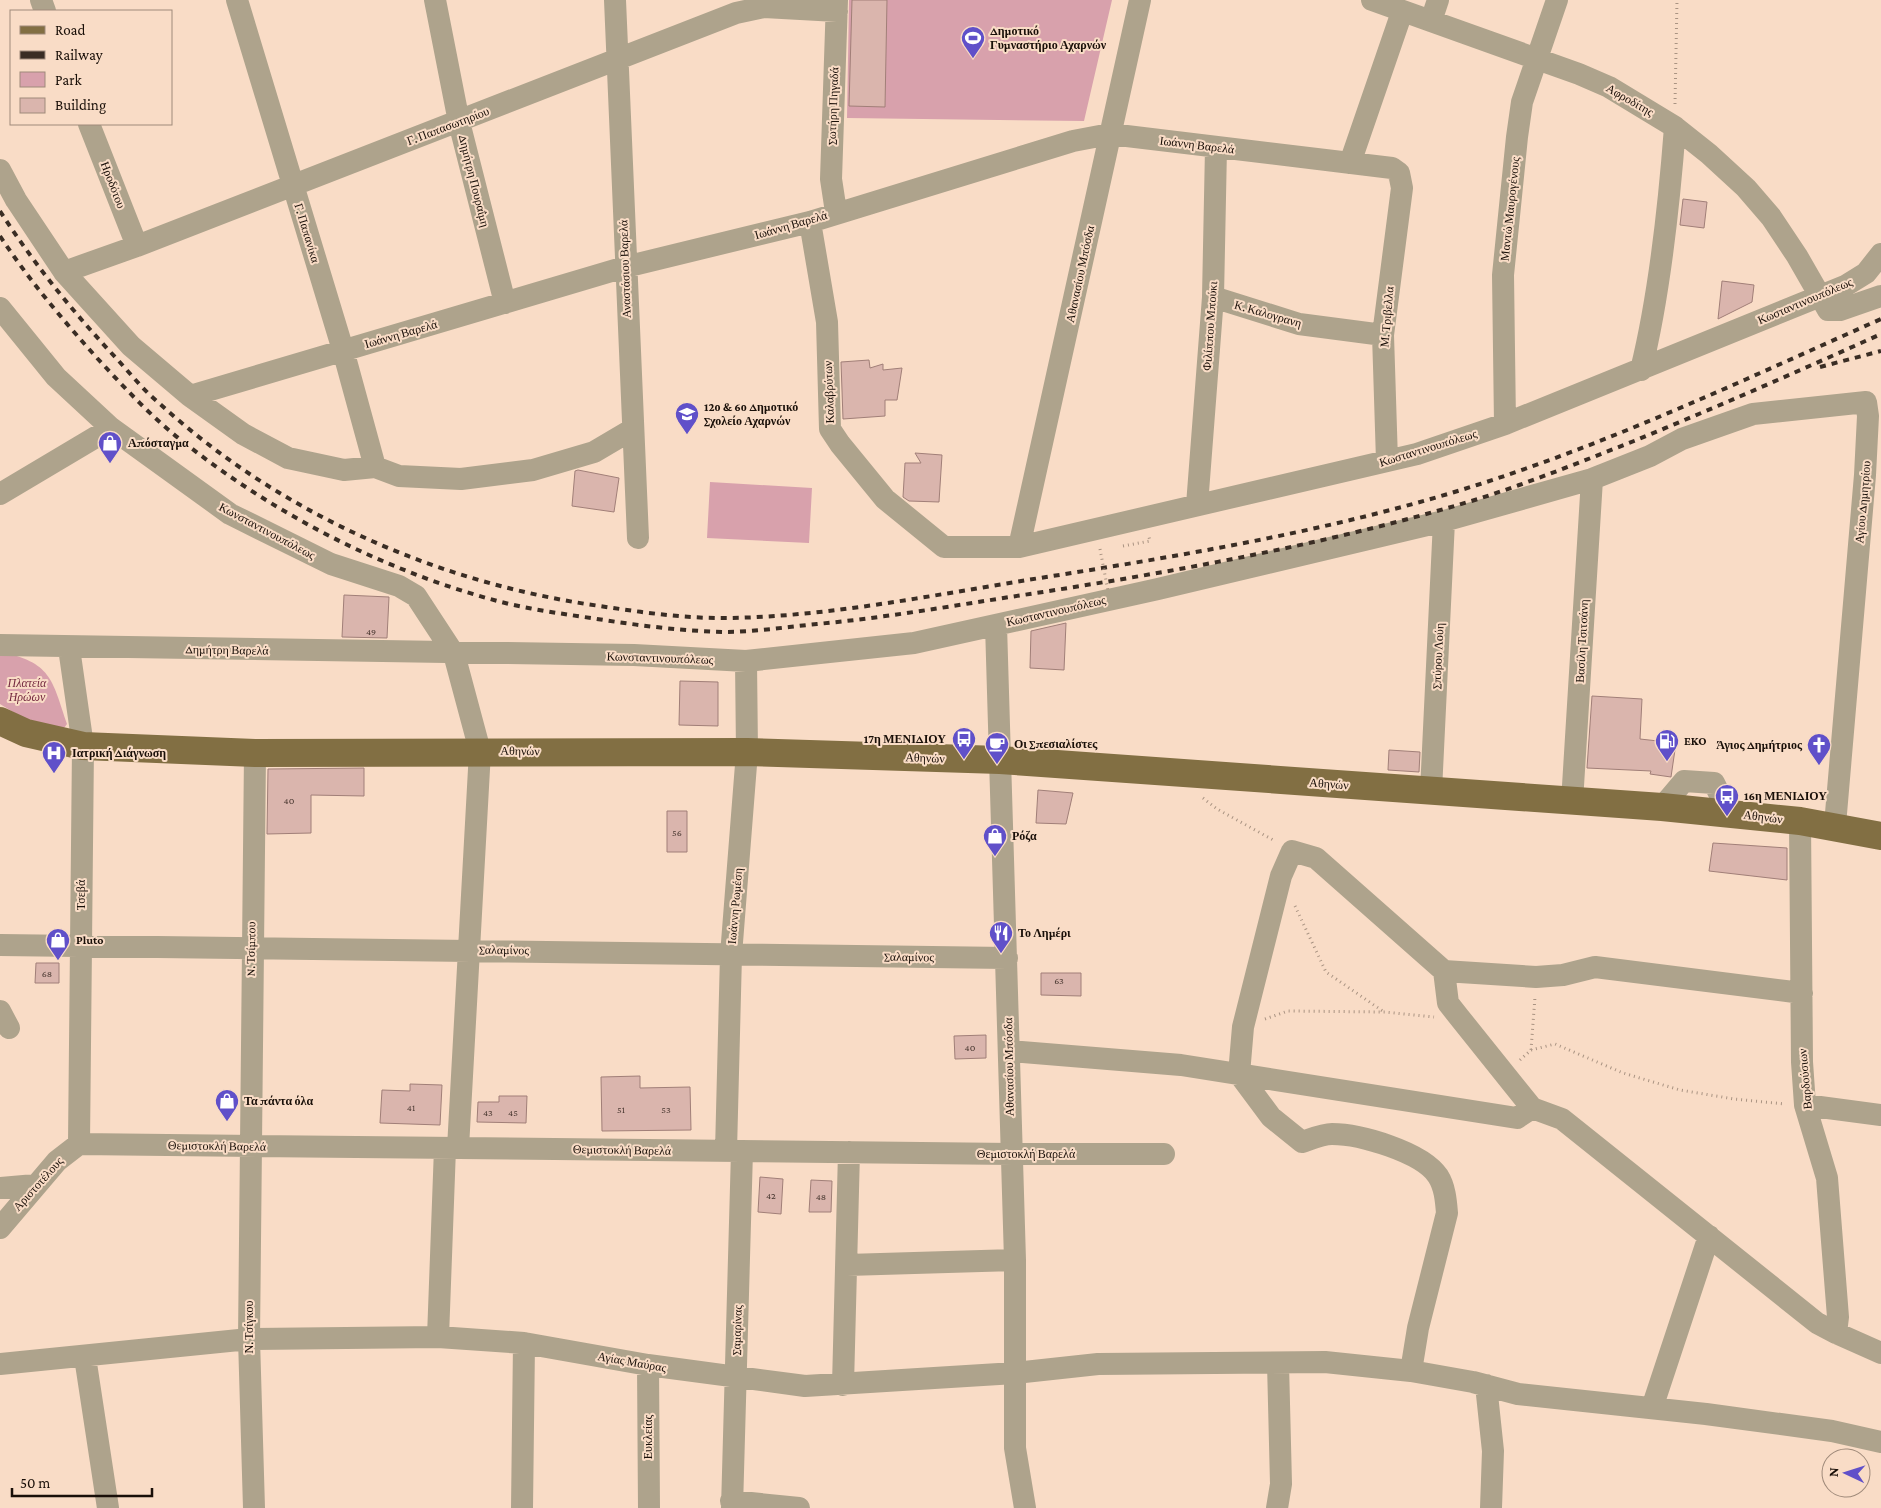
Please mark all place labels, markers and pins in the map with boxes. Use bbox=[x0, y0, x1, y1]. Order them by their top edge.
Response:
place label: Δημοτικό Γυμναστήριο Αχαρνών bbox=[990, 24, 1107, 52]
sports icon: Δημοτικό Γυμναστήριο Αχαρνών bbox=[960, 25, 986, 59]
place label: 12ο & 6ο Δημοτικό Σχολείο Αχαρνών bbox=[704, 400, 798, 428]
school or university icon: 12ο & 6ο Δημοτικό Σχολείο Αχαρνών bbox=[674, 401, 700, 435]
shop icon: Απόσταγμα bbox=[97, 430, 123, 464]
place label: Απόσταγμα bbox=[128, 436, 189, 450]
bus stop icon: 17η ΜΕΝΙΔΙΟΥ bbox=[951, 726, 977, 760]
fuel station icon: EKO bbox=[1654, 728, 1680, 762]
cafe icon: Οι Σπεσιαλίστες bbox=[984, 731, 1010, 765]
place label: 17η ΜΕΝΙΔΙΟΥ bbox=[864, 732, 946, 746]
church icon: Άγιος Δημήτριος bbox=[1806, 732, 1832, 766]
place label: EKO bbox=[1684, 734, 1707, 748]
place label: Οι Σπεσιαλίστες bbox=[1014, 737, 1098, 751]
place label: Άγιος Δημήτριος bbox=[1716, 738, 1803, 752]
hospital icon: Ιατρική Διάγνωση bbox=[41, 740, 67, 774]
place label: Ιατρική Διάγνωση bbox=[72, 746, 166, 760]
bus stop icon: 16η ΜΕΝΙΔΙΟΥ bbox=[1714, 783, 1740, 817]
place label: 16η ΜΕΝΙΔΙΟΥ bbox=[1744, 789, 1827, 803]
shop icon: Ρόζα bbox=[982, 823, 1008, 857]
place label: Ρόζα bbox=[1012, 829, 1037, 843]
restaurant icon: Το Λημέρι bbox=[988, 920, 1014, 954]
place label: Το Λημέρι bbox=[1018, 926, 1071, 940]
shop icon: Pluto bbox=[45, 927, 71, 961]
place label: Pluto bbox=[76, 933, 103, 947]
shop icon: Τα πάντα όλα bbox=[214, 1088, 240, 1122]
place label: Τα πάντα όλα bbox=[244, 1094, 314, 1108]

